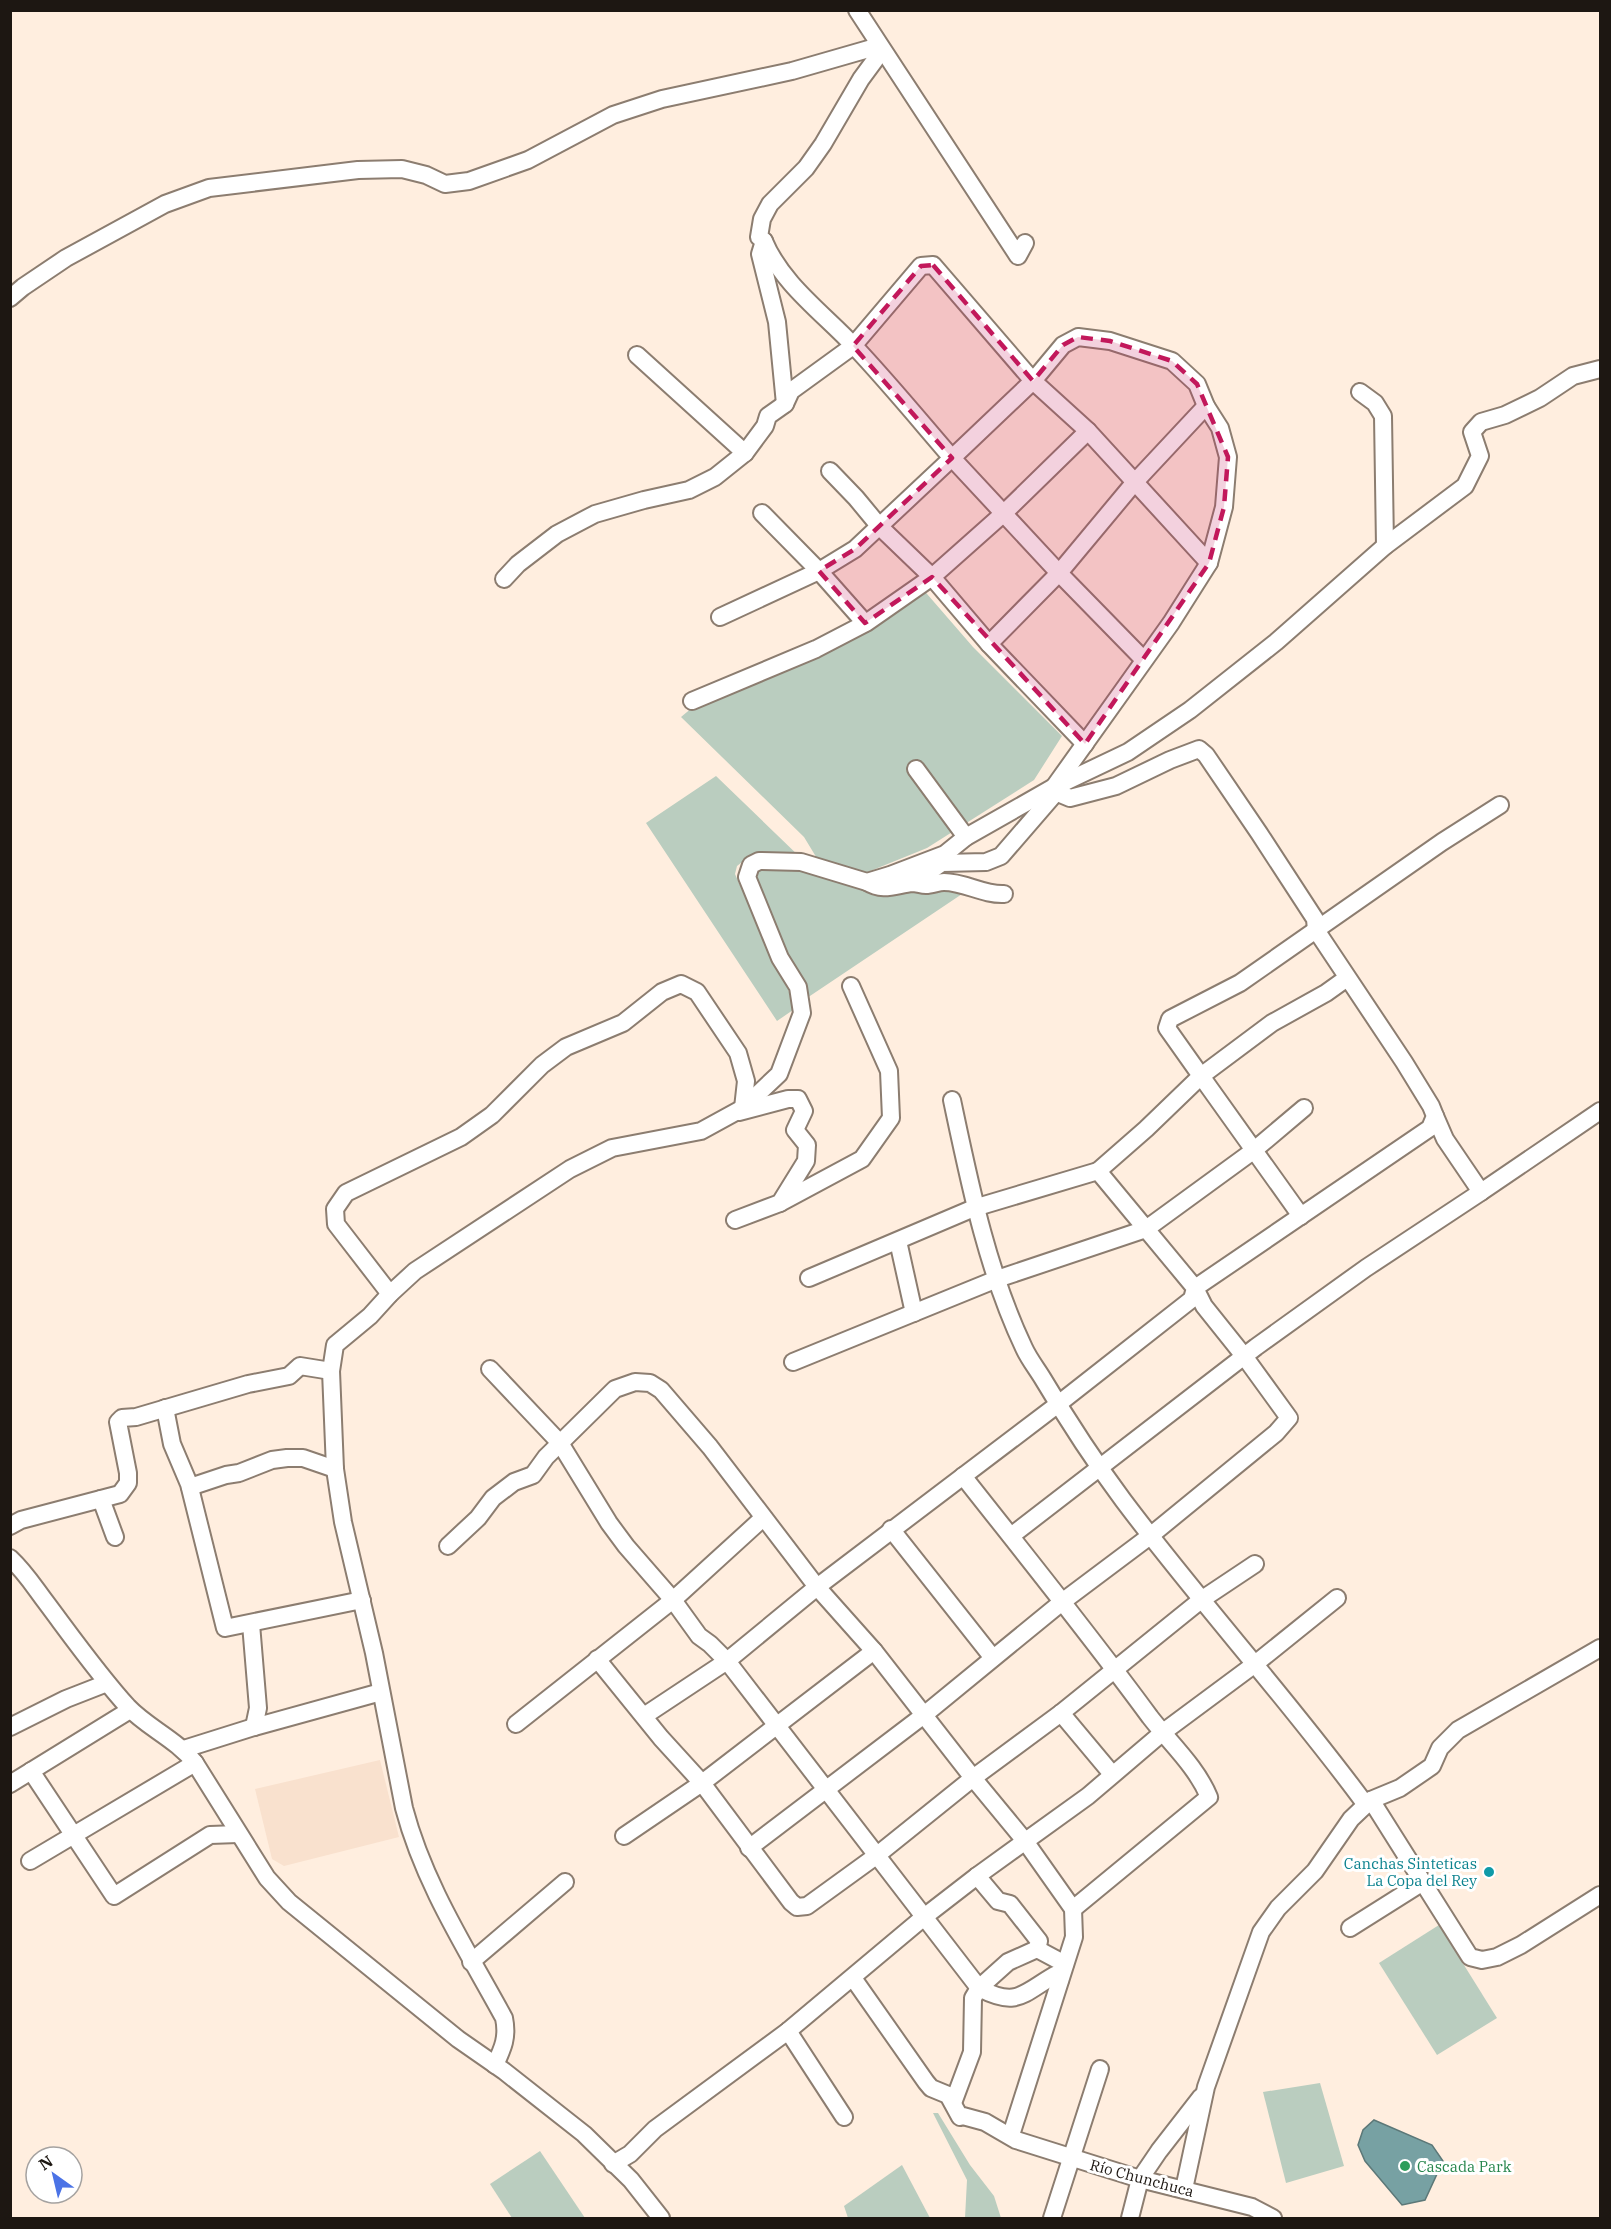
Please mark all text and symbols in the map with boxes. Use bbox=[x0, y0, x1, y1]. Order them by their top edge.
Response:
place label: Canchas Sinteticas La Copa del Rey bbox=[1344, 1854, 1477, 1890]
marker: Canchas Sinteticas La Copa del Rey bbox=[1482, 1865, 1496, 1879]
north arrow bbox=[24, 2145, 84, 2205]
text: N bbox=[35, 2151, 56, 2174]
street label: Río Chunchuca bbox=[1088, 2155, 1196, 2201]
place label: Cascada Park bbox=[1417, 2157, 1512, 2176]
marker: Cascada Park bbox=[1398, 2159, 1412, 2173]

